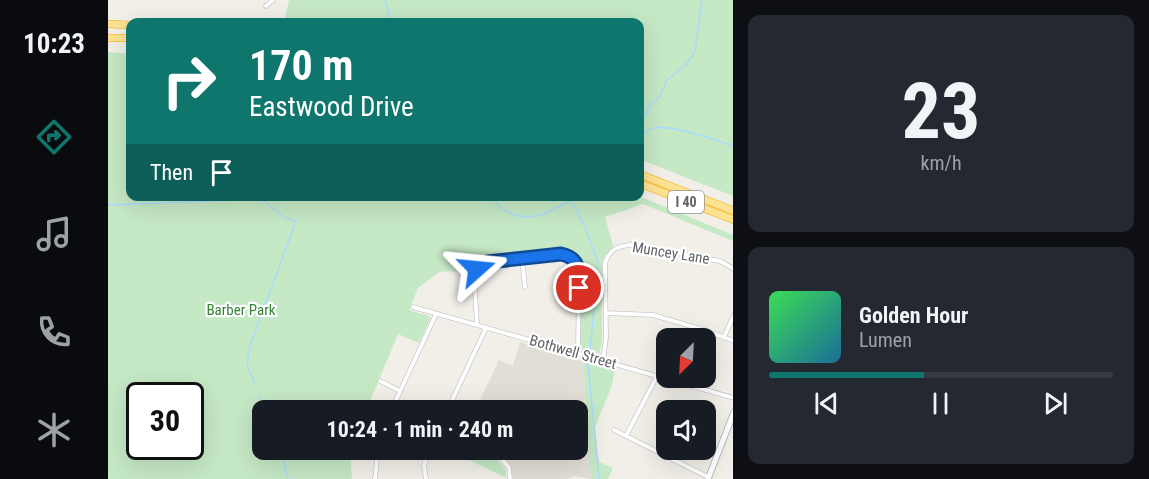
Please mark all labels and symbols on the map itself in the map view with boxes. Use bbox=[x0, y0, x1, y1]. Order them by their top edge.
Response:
road number: I 40 bbox=[668, 191, 704, 213]
position arrow bbox=[445, 237, 509, 301]
street label: Muncey Lane bbox=[631, 238, 711, 268]
pin bbox=[553, 262, 604, 313]
park label: Barber Park bbox=[206, 301, 276, 319]
north arrow bbox=[656, 328, 716, 388]
street label: Bothwell Street bbox=[527, 331, 619, 373]
speed limit sign: 30 bbox=[126, 382, 204, 460]

